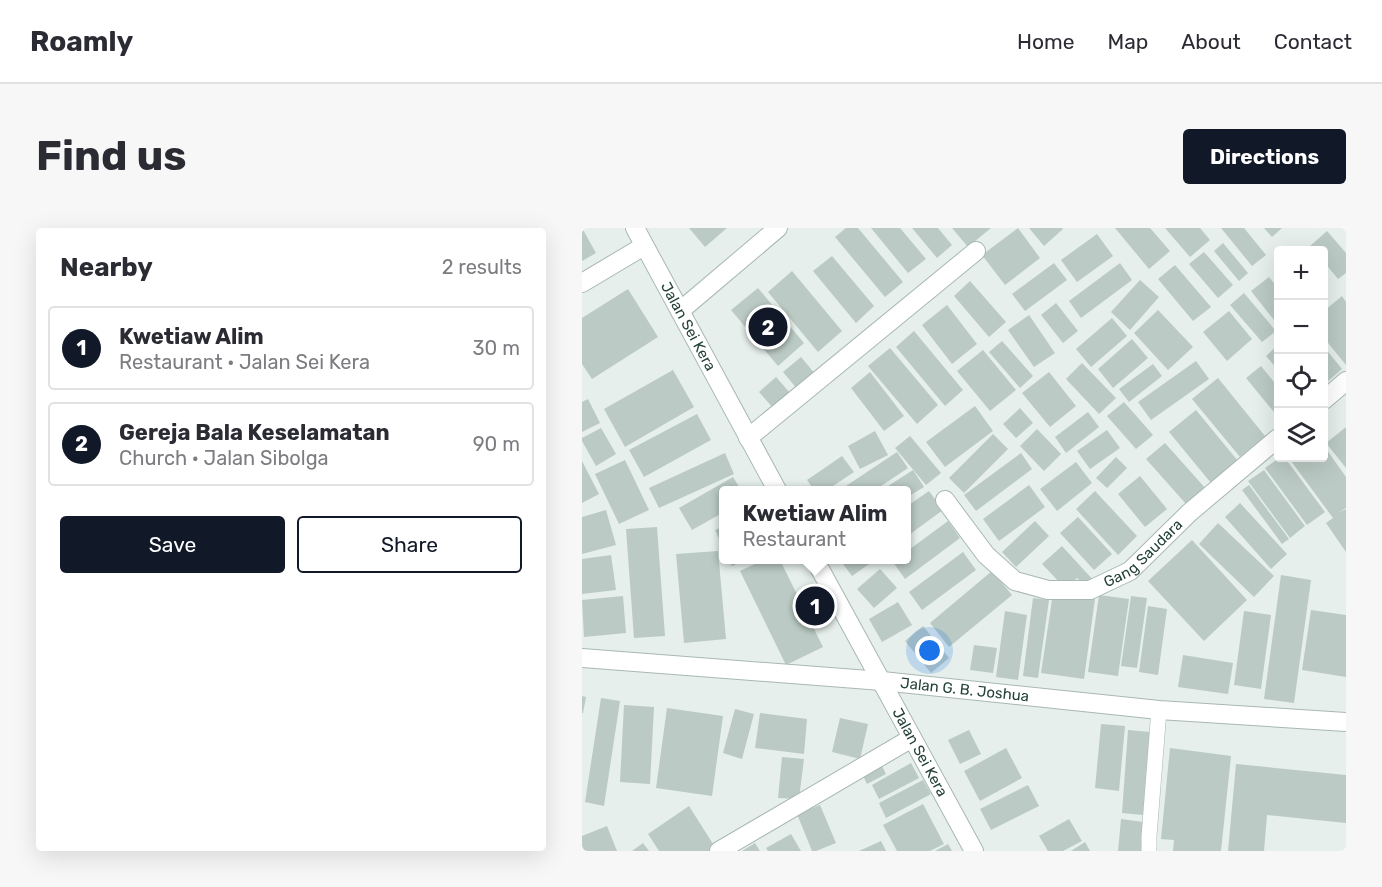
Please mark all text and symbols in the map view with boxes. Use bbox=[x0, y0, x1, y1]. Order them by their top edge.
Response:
text: Roamly bbox=[30, 25, 133, 58]
text: Home bbox=[1017, 29, 1074, 54]
text: Map bbox=[1107, 29, 1148, 54]
text: About bbox=[1181, 29, 1241, 54]
text: Contact bbox=[1274, 29, 1352, 54]
button: Directions bbox=[1183, 129, 1346, 184]
text: Find us bbox=[36, 131, 187, 181]
map controls bbox=[1274, 246, 1328, 462]
button: + bbox=[1274, 246, 1328, 300]
text: Nearby bbox=[60, 252, 153, 283]
text: 2 results bbox=[442, 255, 522, 279]
street label: Jalan Sei Kera bbox=[657, 279, 720, 374]
button: − bbox=[1274, 300, 1328, 354]
pin: 2 bbox=[748, 304, 788, 350]
text: Kwetiaw Alim bbox=[119, 323, 264, 350]
text: 1 bbox=[77, 336, 86, 360]
text: 30 m bbox=[473, 336, 520, 360]
text: Restaurant · Jalan Sei Kera bbox=[119, 350, 370, 374]
button: locate bbox=[1274, 354, 1328, 408]
button: layers bbox=[1274, 408, 1328, 462]
text: Gereja Bala Keselamatan bbox=[119, 419, 390, 446]
text: 2 bbox=[75, 432, 88, 456]
text: 90 m bbox=[473, 432, 520, 456]
text: Church · Jalan Sibolga bbox=[119, 446, 329, 470]
popup bbox=[719, 486, 911, 564]
text: Kwetiaw Alim bbox=[743, 500, 887, 527]
button: Save bbox=[60, 516, 285, 573]
button: Share bbox=[297, 516, 522, 573]
street label: Gang Saudara bbox=[1101, 516, 1186, 591]
text: Restaurant bbox=[743, 527, 846, 551]
pin: 1 bbox=[796, 584, 834, 628]
your location bbox=[915, 636, 944, 665]
street label: Jalan G. B. Joshua bbox=[899, 674, 1030, 705]
street label: Jalan Sei Kera bbox=[889, 705, 951, 800]

